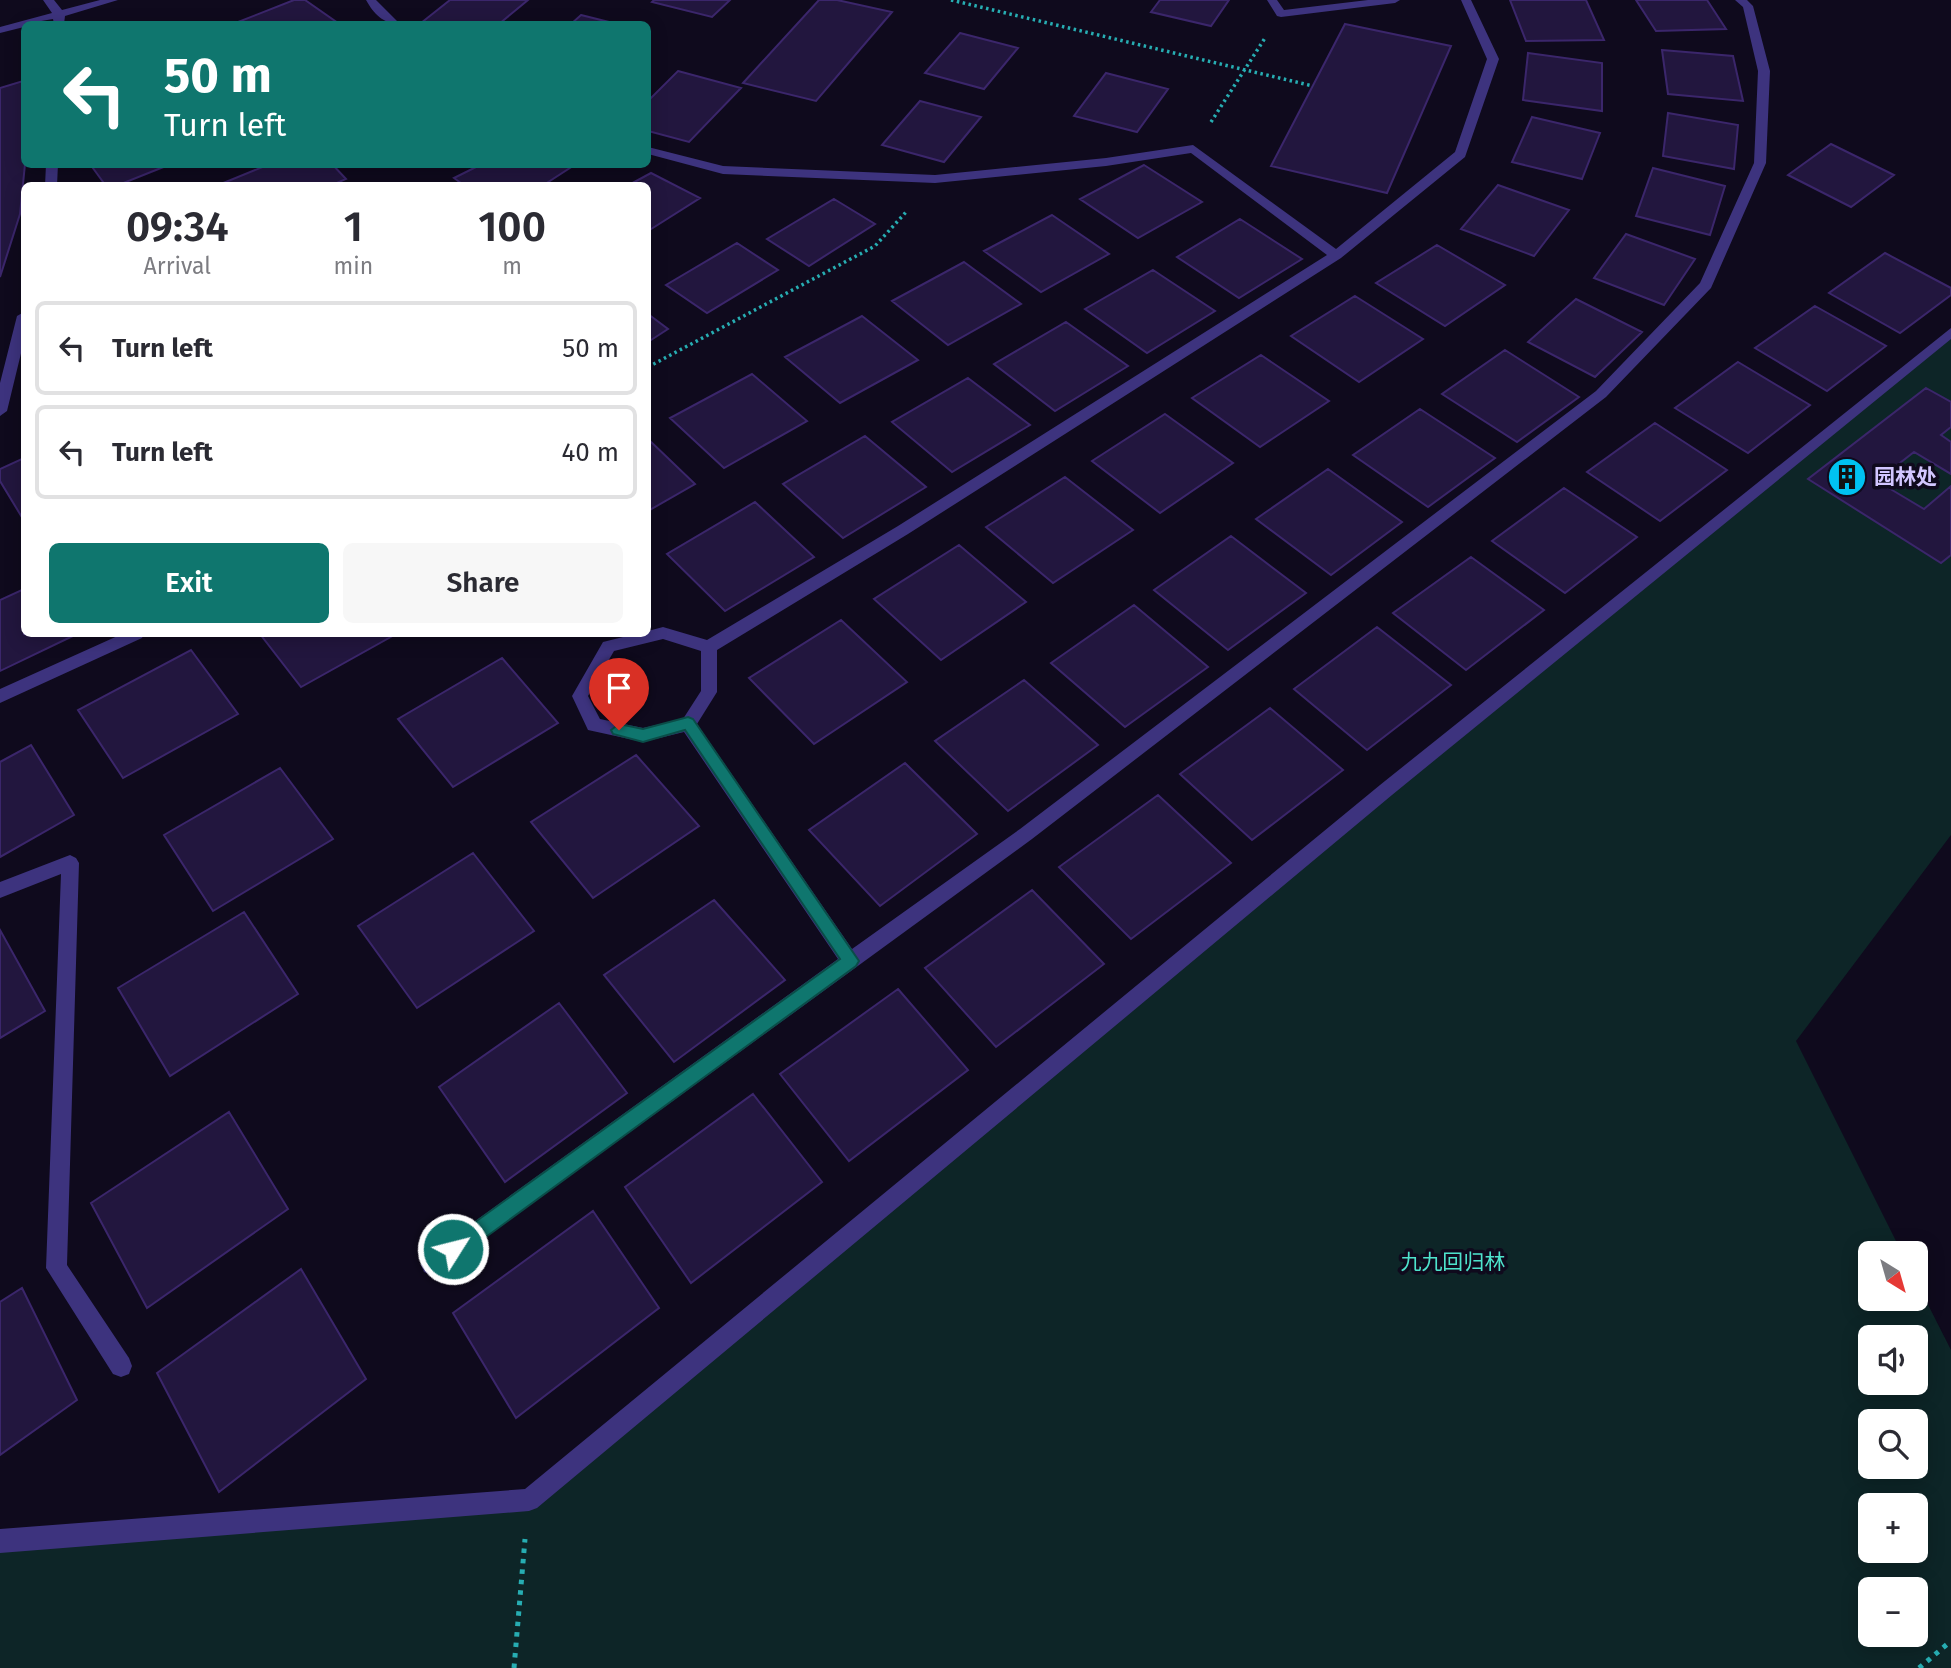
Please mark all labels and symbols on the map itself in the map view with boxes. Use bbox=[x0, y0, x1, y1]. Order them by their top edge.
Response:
building icon: 园林处 bbox=[1826, 456, 1868, 498]
place label: 园林处 bbox=[1874, 464, 1937, 490]
pin bbox=[589, 658, 649, 730]
position arrow bbox=[416, 1212, 490, 1286]
north arrow bbox=[1858, 1241, 1928, 1311]
park label: 九九回归林 bbox=[1401, 1249, 1506, 1275]

